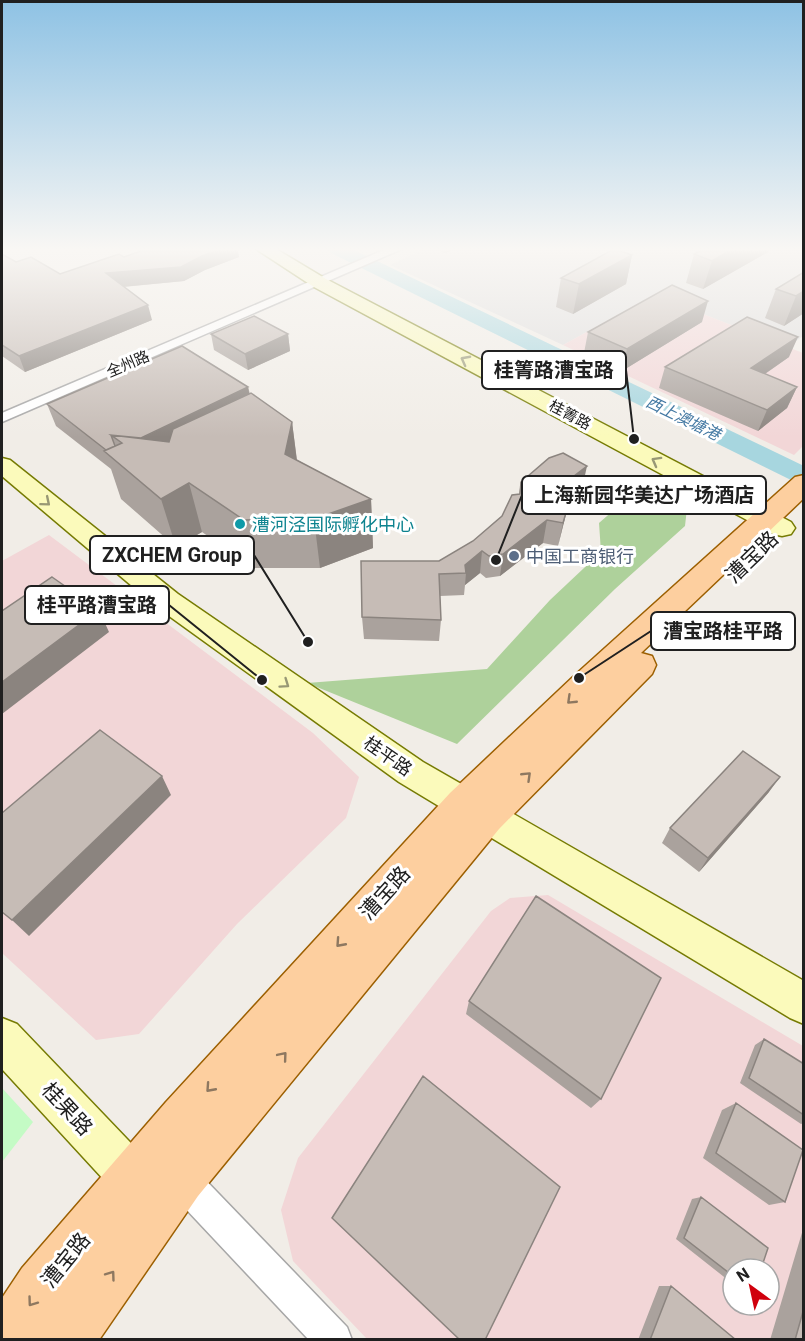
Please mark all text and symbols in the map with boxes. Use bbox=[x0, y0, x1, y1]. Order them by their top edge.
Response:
street label: 全州路 bbox=[104, 347, 152, 381]
callout: 桂箐路漕宝路 bbox=[482, 351, 626, 389]
one-way arrow bbox=[461, 356, 472, 367]
text: 桂箐路漕宝路 bbox=[494, 358, 614, 382]
water label: 西上澳塘港 bbox=[643, 392, 725, 445]
street label: 桂箐路 bbox=[546, 396, 594, 434]
one-way arrow bbox=[652, 457, 662, 468]
callout: 上海新园华美达广场酒店 bbox=[522, 476, 766, 514]
text: 上海新园华美达广场酒店 bbox=[534, 483, 754, 507]
one-way arrow bbox=[40, 495, 51, 506]
place label: 漕河泾国际孵化中心 bbox=[252, 514, 414, 535]
marker: 漕河泾国际孵化中心 bbox=[233, 517, 247, 531]
street label: 漕宝路 bbox=[721, 526, 783, 588]
callout: ZXCHEM Group bbox=[90, 536, 254, 574]
text: ZXCHEM Group bbox=[102, 543, 242, 567]
place label: 中国工商银行 bbox=[526, 546, 634, 567]
marker: 中国工商银行 bbox=[507, 549, 521, 563]
callout: 桂平路漕宝路 bbox=[25, 586, 169, 624]
text: 桂平路漕宝路 bbox=[37, 593, 157, 617]
callout: 漕宝路桂平路 bbox=[651, 612, 795, 650]
text: 漕宝路桂平路 bbox=[663, 619, 783, 643]
one-way arrow bbox=[278, 677, 289, 688]
one-way arrow bbox=[568, 693, 578, 704]
street label: 桂平路 bbox=[360, 732, 416, 780]
one-way arrow bbox=[519, 773, 530, 784]
street label: 漕宝路 bbox=[355, 862, 415, 924]
one-way arrow bbox=[336, 936, 347, 946]
one-way arrow bbox=[276, 1052, 287, 1063]
street label: 桂果路 bbox=[37, 1078, 97, 1140]
one-way arrow bbox=[206, 1081, 217, 1092]
street label: 漕宝路 bbox=[37, 1228, 95, 1292]
north arrow bbox=[721, 1257, 781, 1317]
text: N bbox=[733, 1264, 753, 1286]
one-way arrow bbox=[104, 1270, 115, 1281]
one-way arrow bbox=[28, 1296, 39, 1307]

